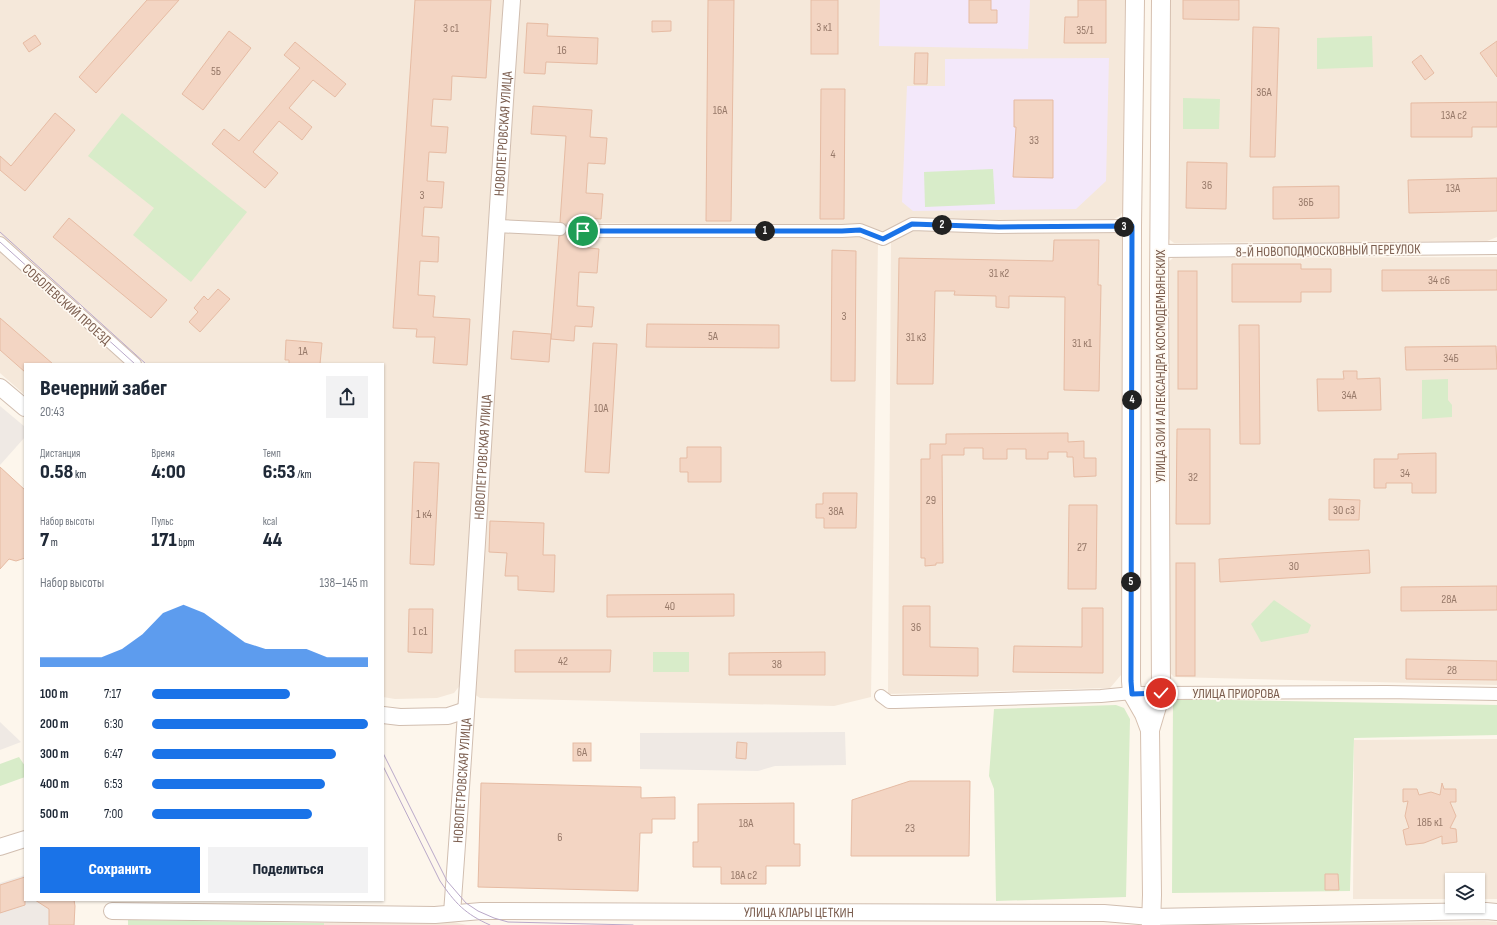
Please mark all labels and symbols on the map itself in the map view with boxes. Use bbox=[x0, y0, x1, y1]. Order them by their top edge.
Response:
house number: 3 к1 bbox=[816, 20, 833, 35]
house number: 3 с1 bbox=[443, 21, 460, 36]
house number: 35/1 bbox=[1076, 23, 1095, 38]
house number: 16 bbox=[557, 43, 567, 58]
house number: 5Б bbox=[211, 64, 221, 79]
street label: НОВОПЕТРОВСКАЯ УЛИЦА bbox=[491, 70, 516, 197]
house number: 36А bbox=[1256, 85, 1273, 100]
house number: 16А bbox=[713, 103, 728, 118]
house number: 13А с2 bbox=[1441, 108, 1467, 123]
house number: 33 bbox=[1029, 133, 1039, 148]
house number: 4 bbox=[830, 147, 836, 162]
house number: 36 bbox=[1202, 178, 1212, 193]
house number: 13А bbox=[1446, 181, 1461, 196]
house number: 3 bbox=[419, 188, 425, 203]
house number: 36Б bbox=[1298, 195, 1314, 210]
pin bbox=[566, 214, 600, 248]
pin: 2 bbox=[932, 215, 952, 235]
pin: 3 bbox=[1114, 217, 1134, 237]
pin: 1 bbox=[755, 221, 775, 241]
street label: 8-Й НОВОПОДМОСКОВНЫЙ ПЕРЕУЛОК bbox=[1235, 240, 1421, 261]
street label: УЛИЦА ЗОИ И АЛЕКСАНДРА КОСМОДЕМЬЯНСКИХ bbox=[1152, 249, 1169, 482]
street label: СОБОЛЕВСКИЙ ПРОЕЗД bbox=[19, 260, 115, 349]
house number: 31 к2 bbox=[989, 266, 1009, 281]
house number: 34 с6 bbox=[1428, 273, 1450, 288]
house number: 3 bbox=[841, 309, 847, 324]
house number: 5А bbox=[708, 329, 719, 344]
house number: 31 к3 bbox=[906, 330, 926, 345]
house number: 31 к1 bbox=[1072, 336, 1093, 351]
house number: 1А bbox=[298, 344, 309, 359]
house number: 34Б bbox=[1443, 351, 1459, 366]
house number: 34А bbox=[1341, 388, 1357, 403]
pin: 4 bbox=[1122, 390, 1142, 410]
street label: НОВОПЕТРОВСКАЯ УЛИЦА bbox=[470, 393, 495, 520]
house number: 10А bbox=[594, 401, 609, 416]
house number: 34 bbox=[1400, 466, 1410, 481]
house number: 32 bbox=[1188, 470, 1198, 485]
house number: 29 bbox=[926, 493, 936, 508]
house number: 30 с3 bbox=[1333, 503, 1355, 518]
house number: 38А bbox=[828, 504, 845, 519]
house number: 1 к4 bbox=[416, 507, 432, 522]
house number: 27 bbox=[1077, 540, 1087, 555]
house number: 30 bbox=[1289, 559, 1299, 574]
pin: 5 bbox=[1121, 572, 1141, 592]
house number: 28А bbox=[1441, 592, 1458, 607]
house number: 40 bbox=[665, 599, 675, 614]
house number: 36 bbox=[911, 620, 921, 635]
house number: 1 с1 bbox=[412, 624, 428, 639]
house number: 42 bbox=[558, 654, 568, 669]
house number: 38 bbox=[772, 657, 782, 672]
house number: 28 bbox=[1447, 663, 1457, 678]
pin bbox=[1144, 676, 1178, 710]
street label: УЛИЦА ПРИОРОВА bbox=[1193, 685, 1280, 702]
street label: НОВОПЕТРОВСКАЯ УЛИЦА bbox=[449, 716, 475, 844]
house number: 6А bbox=[577, 745, 588, 760]
house number: 18Б к1 bbox=[1417, 815, 1443, 830]
house number: 18А bbox=[739, 816, 754, 831]
house number: 23 bbox=[905, 821, 915, 836]
house number: 6 bbox=[557, 830, 563, 845]
house number: 18А с2 bbox=[731, 868, 757, 883]
street label: УЛИЦА КЛАРЫ ЦЕТКИН bbox=[744, 904, 854, 921]

